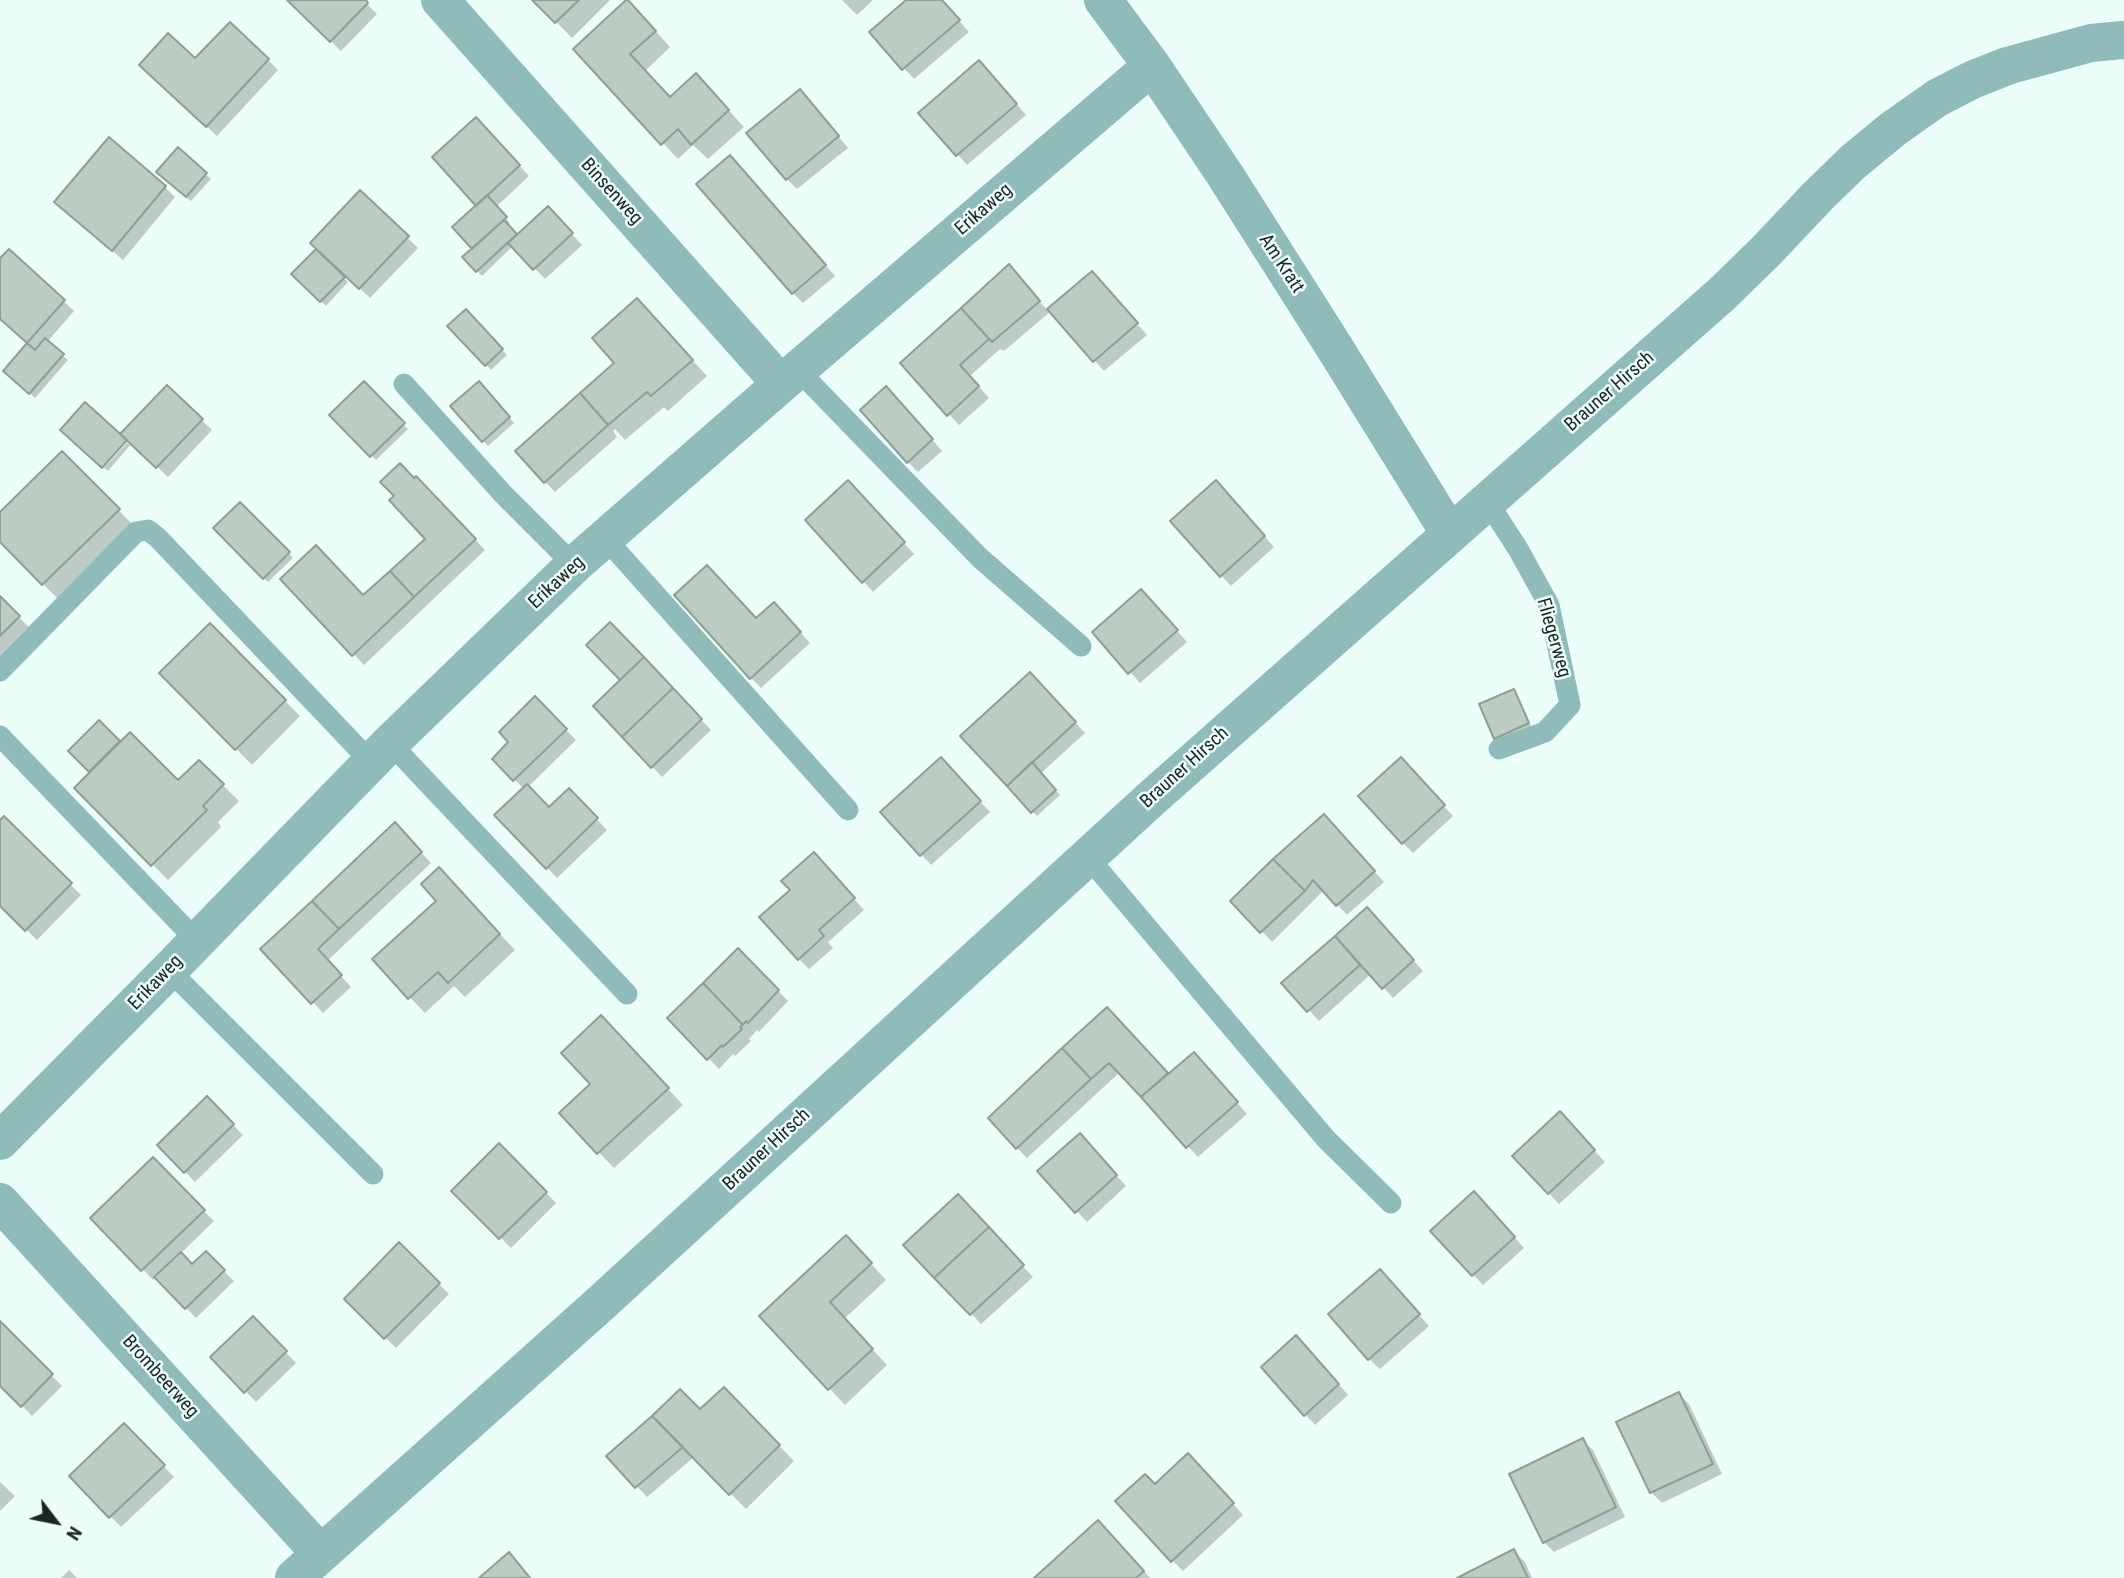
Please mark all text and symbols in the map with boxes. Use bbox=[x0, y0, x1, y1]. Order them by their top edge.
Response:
street label: Binsenweg bbox=[575, 154, 647, 230]
street label: Erikaweg bbox=[951, 179, 1017, 241]
street label: Am Kratt bbox=[1254, 230, 1308, 298]
street label: Brauner Hirsch bbox=[1561, 347, 1659, 437]
street label: Erikaweg bbox=[524, 552, 590, 614]
street label: Fliegerweg bbox=[1531, 596, 1575, 680]
street label: Brauner Hirsch bbox=[1136, 722, 1234, 814]
street label: Erikaweg bbox=[124, 951, 188, 1015]
street label: Brauner Hirsch bbox=[719, 1104, 815, 1196]
street label: Brombeerweg bbox=[117, 1331, 203, 1423]
north arrow bbox=[21, 1487, 91, 1557]
text: N bbox=[61, 1522, 87, 1544]

